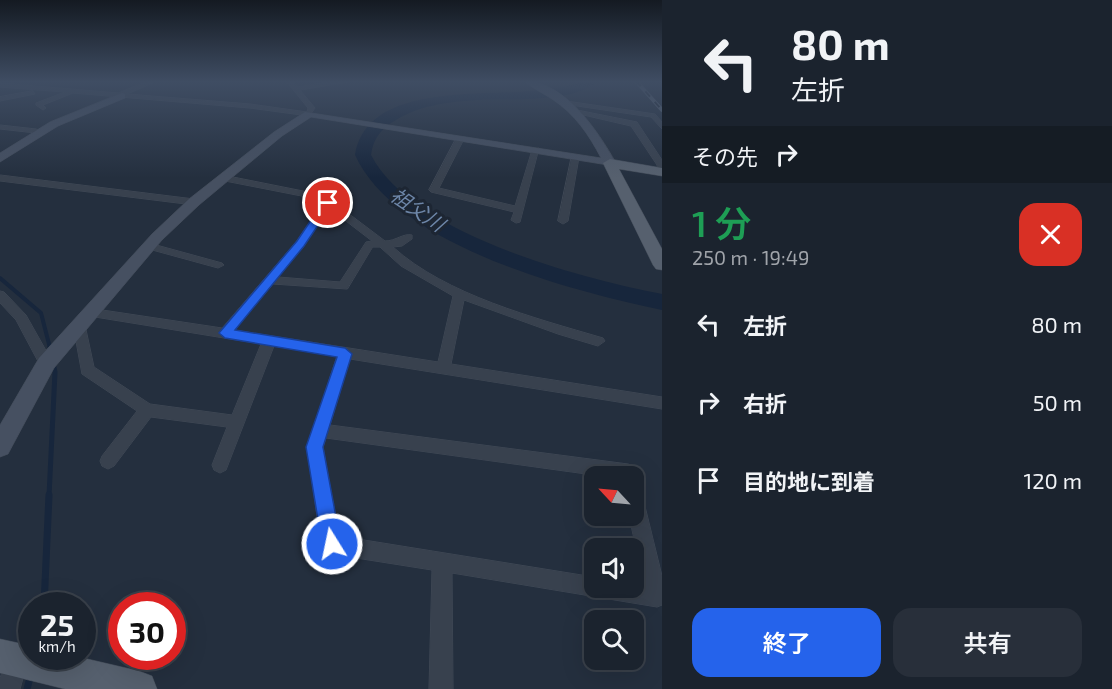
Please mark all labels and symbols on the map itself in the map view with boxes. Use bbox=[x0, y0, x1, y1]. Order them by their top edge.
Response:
pin bbox=[302, 177, 353, 228]
water label: 祖父川 bbox=[386, 182, 451, 237]
north arrow bbox=[584, 466, 644, 526]
position arrow bbox=[300, 512, 364, 576]
speed limit sign: 30 bbox=[108, 592, 186, 670]

